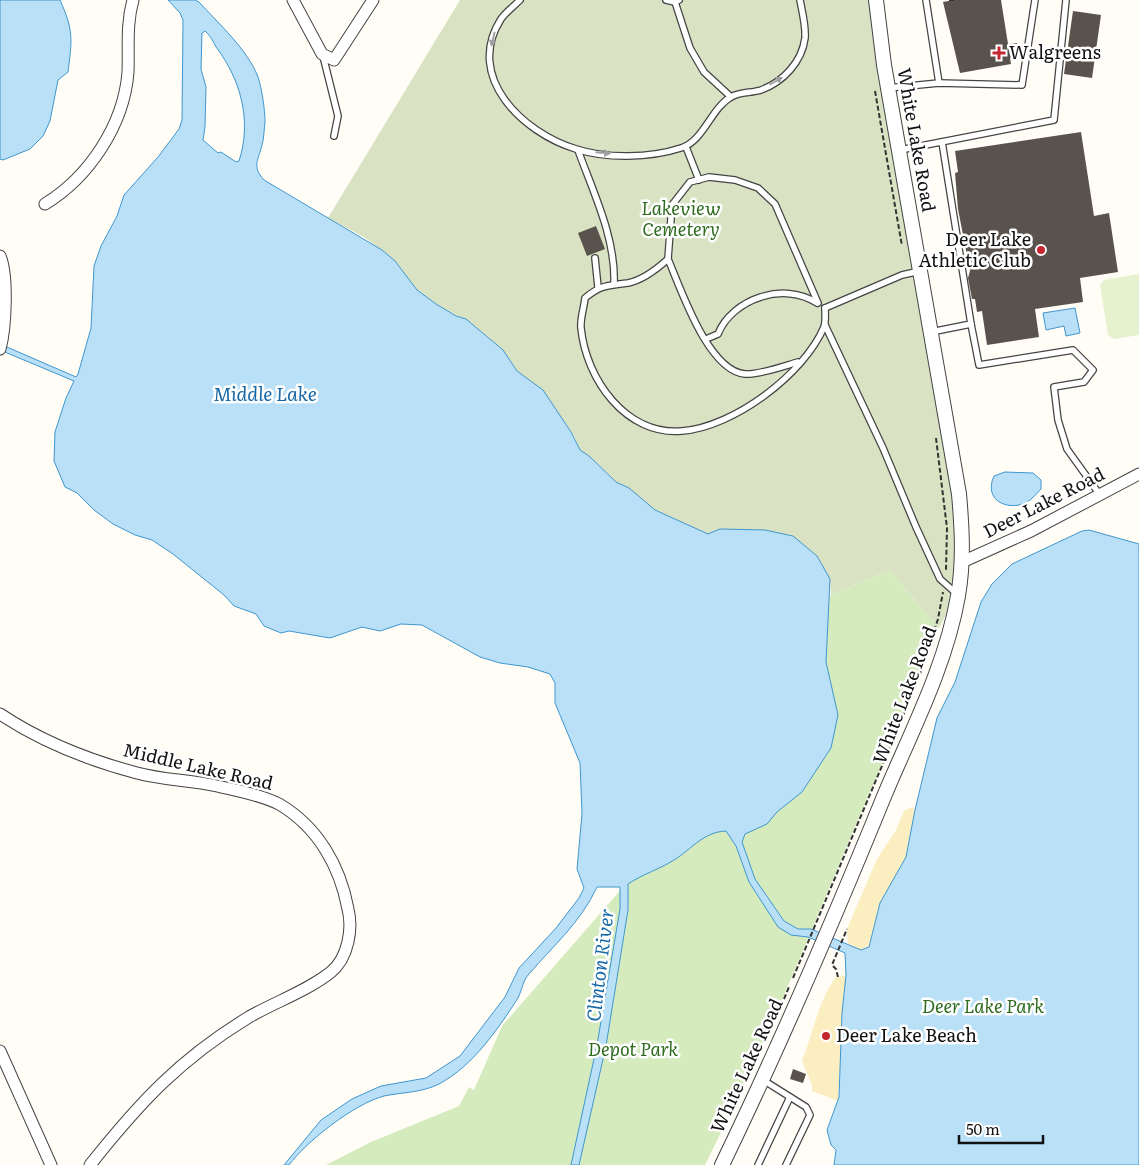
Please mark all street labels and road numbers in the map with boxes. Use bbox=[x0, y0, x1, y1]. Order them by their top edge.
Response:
street label: White Lake Road bbox=[892, 66, 943, 214]
street label: Deer Lake Road bbox=[978, 459, 1109, 544]
street label: White Lake Road bbox=[865, 622, 942, 767]
street label: Middle Lake Road bbox=[121, 735, 276, 796]
street label: White Lake Road bbox=[703, 994, 789, 1137]

